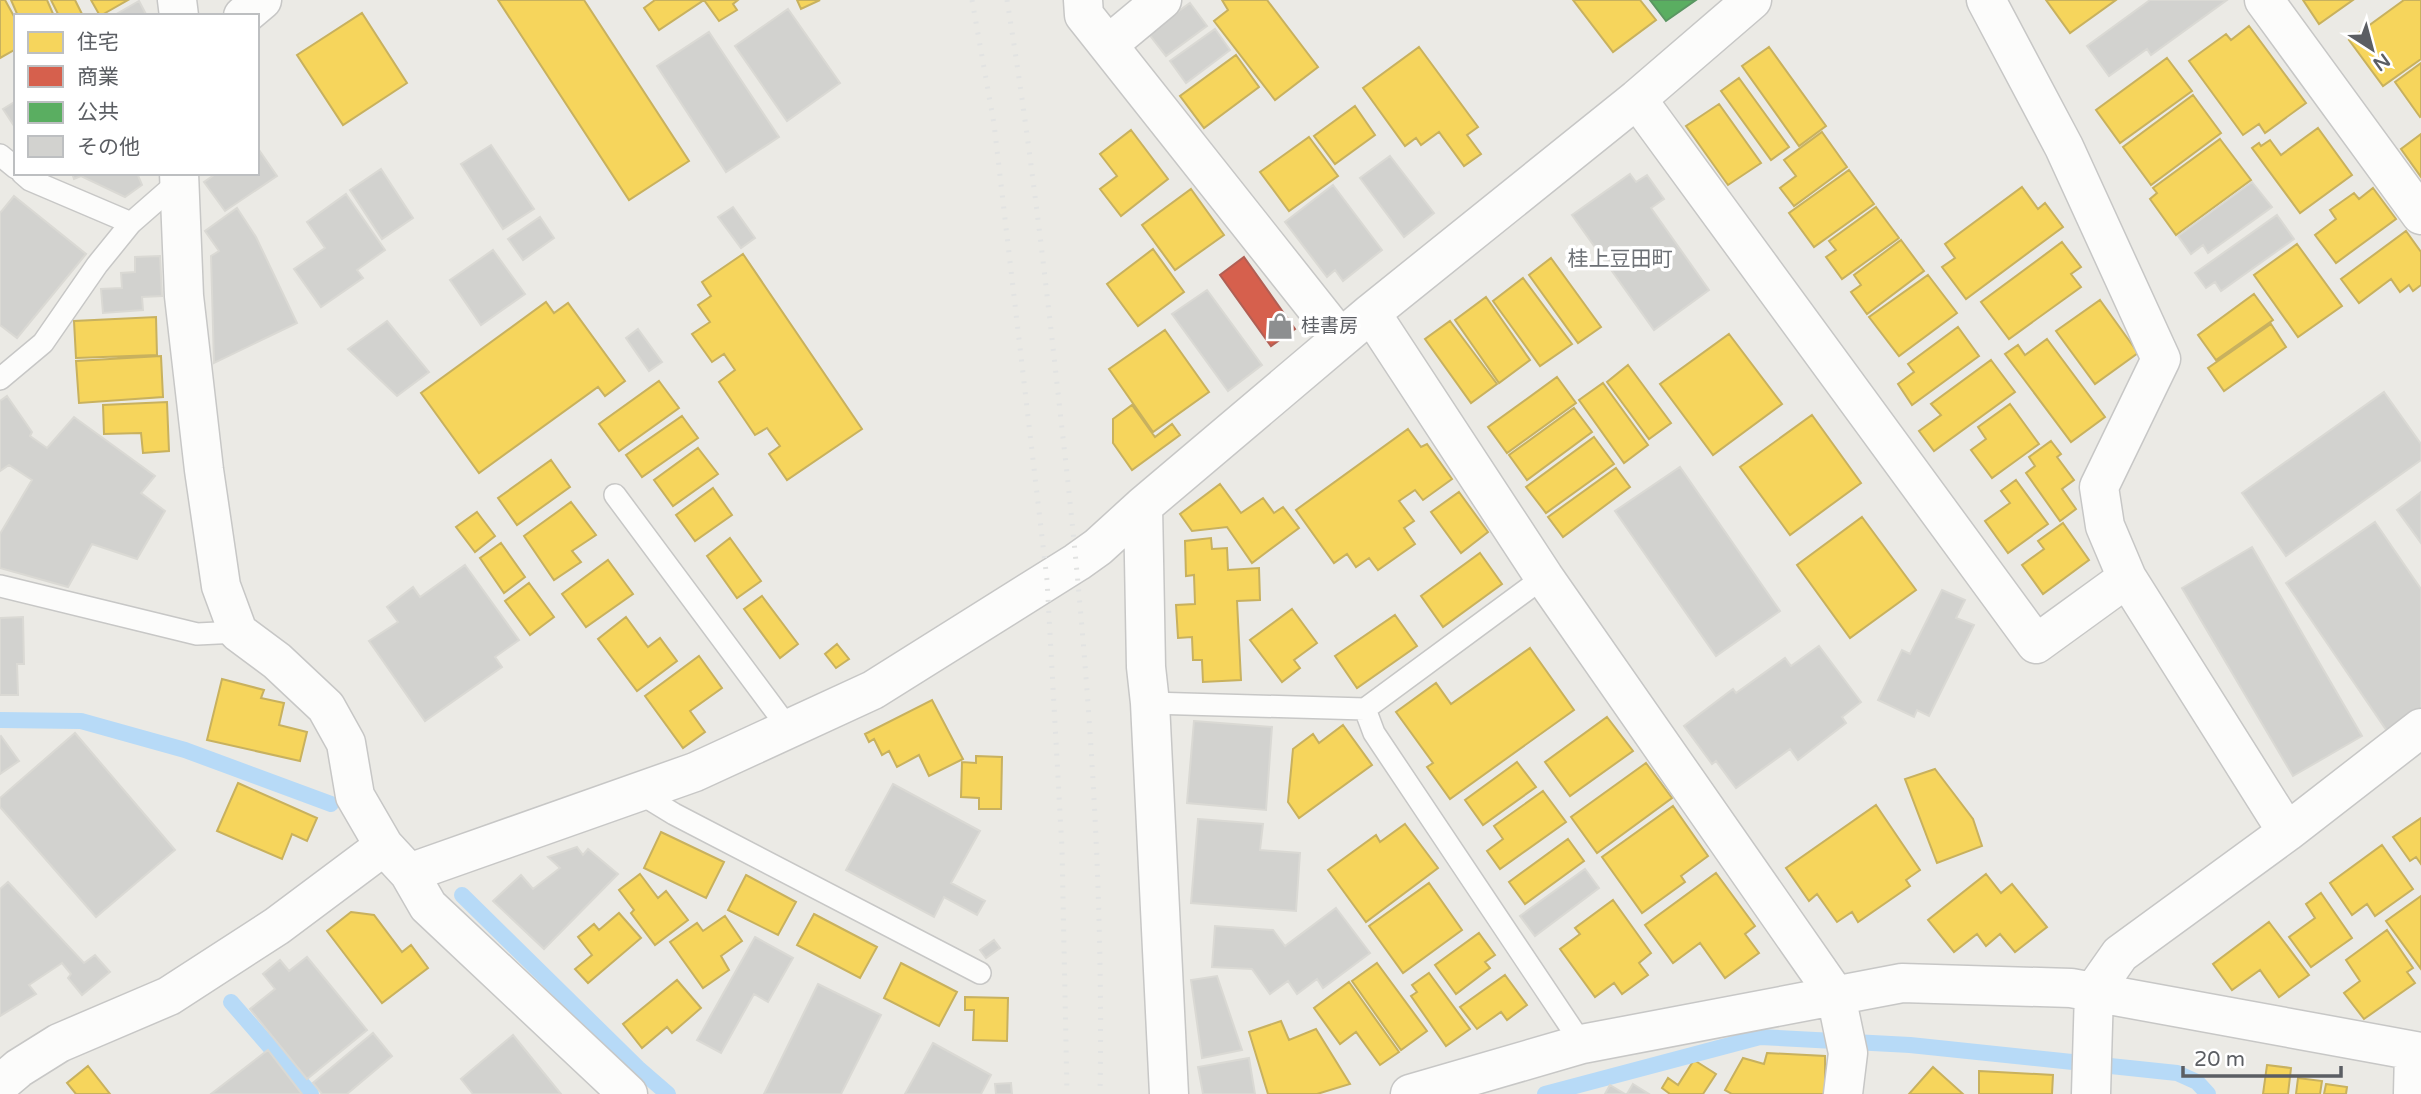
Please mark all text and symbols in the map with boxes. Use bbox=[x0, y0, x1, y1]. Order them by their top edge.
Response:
legend bbox=[14, 14, 259, 175]
north arrow bbox=[2337, 14, 2407, 84]
text: 住宅 bbox=[77, 30, 119, 55]
text: N bbox=[2369, 49, 2394, 75]
text: 商業 bbox=[77, 65, 119, 90]
text: 公共 bbox=[77, 100, 119, 125]
text: その他 bbox=[77, 135, 140, 160]
district label: 桂上豆田町 bbox=[1568, 247, 1673, 272]
shop icon: 桂書房 bbox=[1265, 311, 1295, 341]
place label: 桂書房 bbox=[1301, 315, 1358, 337]
scale bar bbox=[2183, 1034, 2340, 1078]
text: 20 m bbox=[2194, 1047, 2245, 1072]

